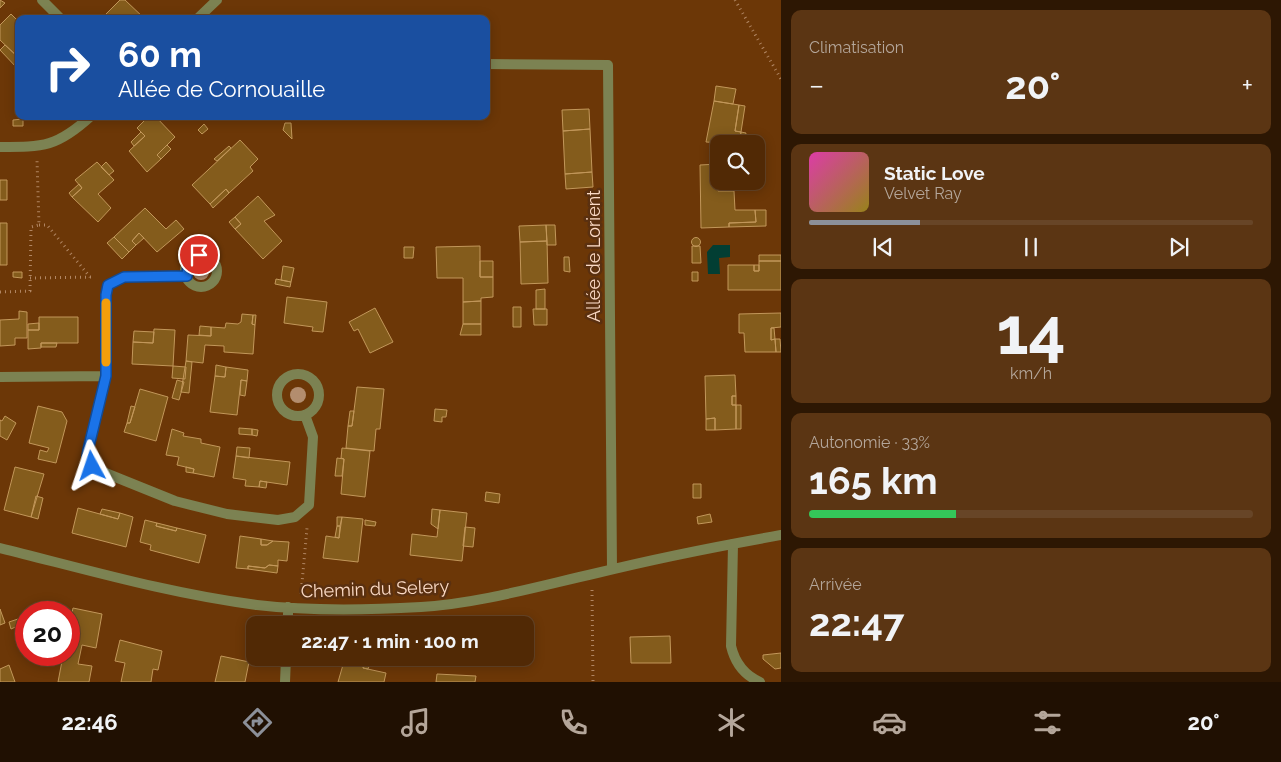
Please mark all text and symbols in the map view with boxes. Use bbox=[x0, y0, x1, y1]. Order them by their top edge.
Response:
text: 60 m bbox=[118, 34, 202, 75]
icon: right bbox=[35, 35, 100, 100]
text: Climatisation bbox=[809, 38, 904, 57]
text: 20° bbox=[1005, 63, 1060, 108]
text: − bbox=[809, 69, 824, 102]
text: + bbox=[1241, 69, 1253, 102]
text: Allée de Cornouaille bbox=[118, 76, 325, 102]
map controls bbox=[710, 135, 765, 190]
button: search bbox=[710, 135, 765, 190]
text: Static Love bbox=[884, 162, 985, 184]
text: Velvet Ray bbox=[884, 184, 962, 203]
street label: Allée de Lorient bbox=[583, 190, 604, 322]
icon: previous bbox=[869, 233, 897, 261]
icon: pause bbox=[1017, 233, 1045, 261]
icon: next bbox=[1165, 233, 1193, 261]
pin bbox=[178, 234, 220, 276]
icon: arrive bbox=[185, 241, 213, 269]
text: 14 bbox=[996, 293, 1066, 369]
text: km/h bbox=[1010, 364, 1052, 383]
text: Autonomie · 33% bbox=[809, 433, 930, 452]
position arrow bbox=[65, 439, 117, 491]
text: 165 km bbox=[809, 458, 938, 503]
street label: Chemin du Selery bbox=[300, 575, 450, 602]
text: Arrivée bbox=[809, 575, 862, 594]
text: 22:47 bbox=[809, 600, 904, 645]
speed limit sign: 20 bbox=[15, 601, 80, 666]
text: 22:47 · 1 min · 100 m bbox=[301, 630, 479, 652]
icon: directions bbox=[240, 705, 275, 740]
icon: music bbox=[398, 705, 433, 740]
icon: phone bbox=[556, 705, 591, 740]
icon: climate bbox=[714, 705, 749, 740]
icon: car bbox=[872, 705, 907, 740]
icon: filters bbox=[1030, 705, 1065, 740]
text: 22:46 bbox=[61, 709, 118, 735]
text: 20° bbox=[1188, 709, 1219, 735]

